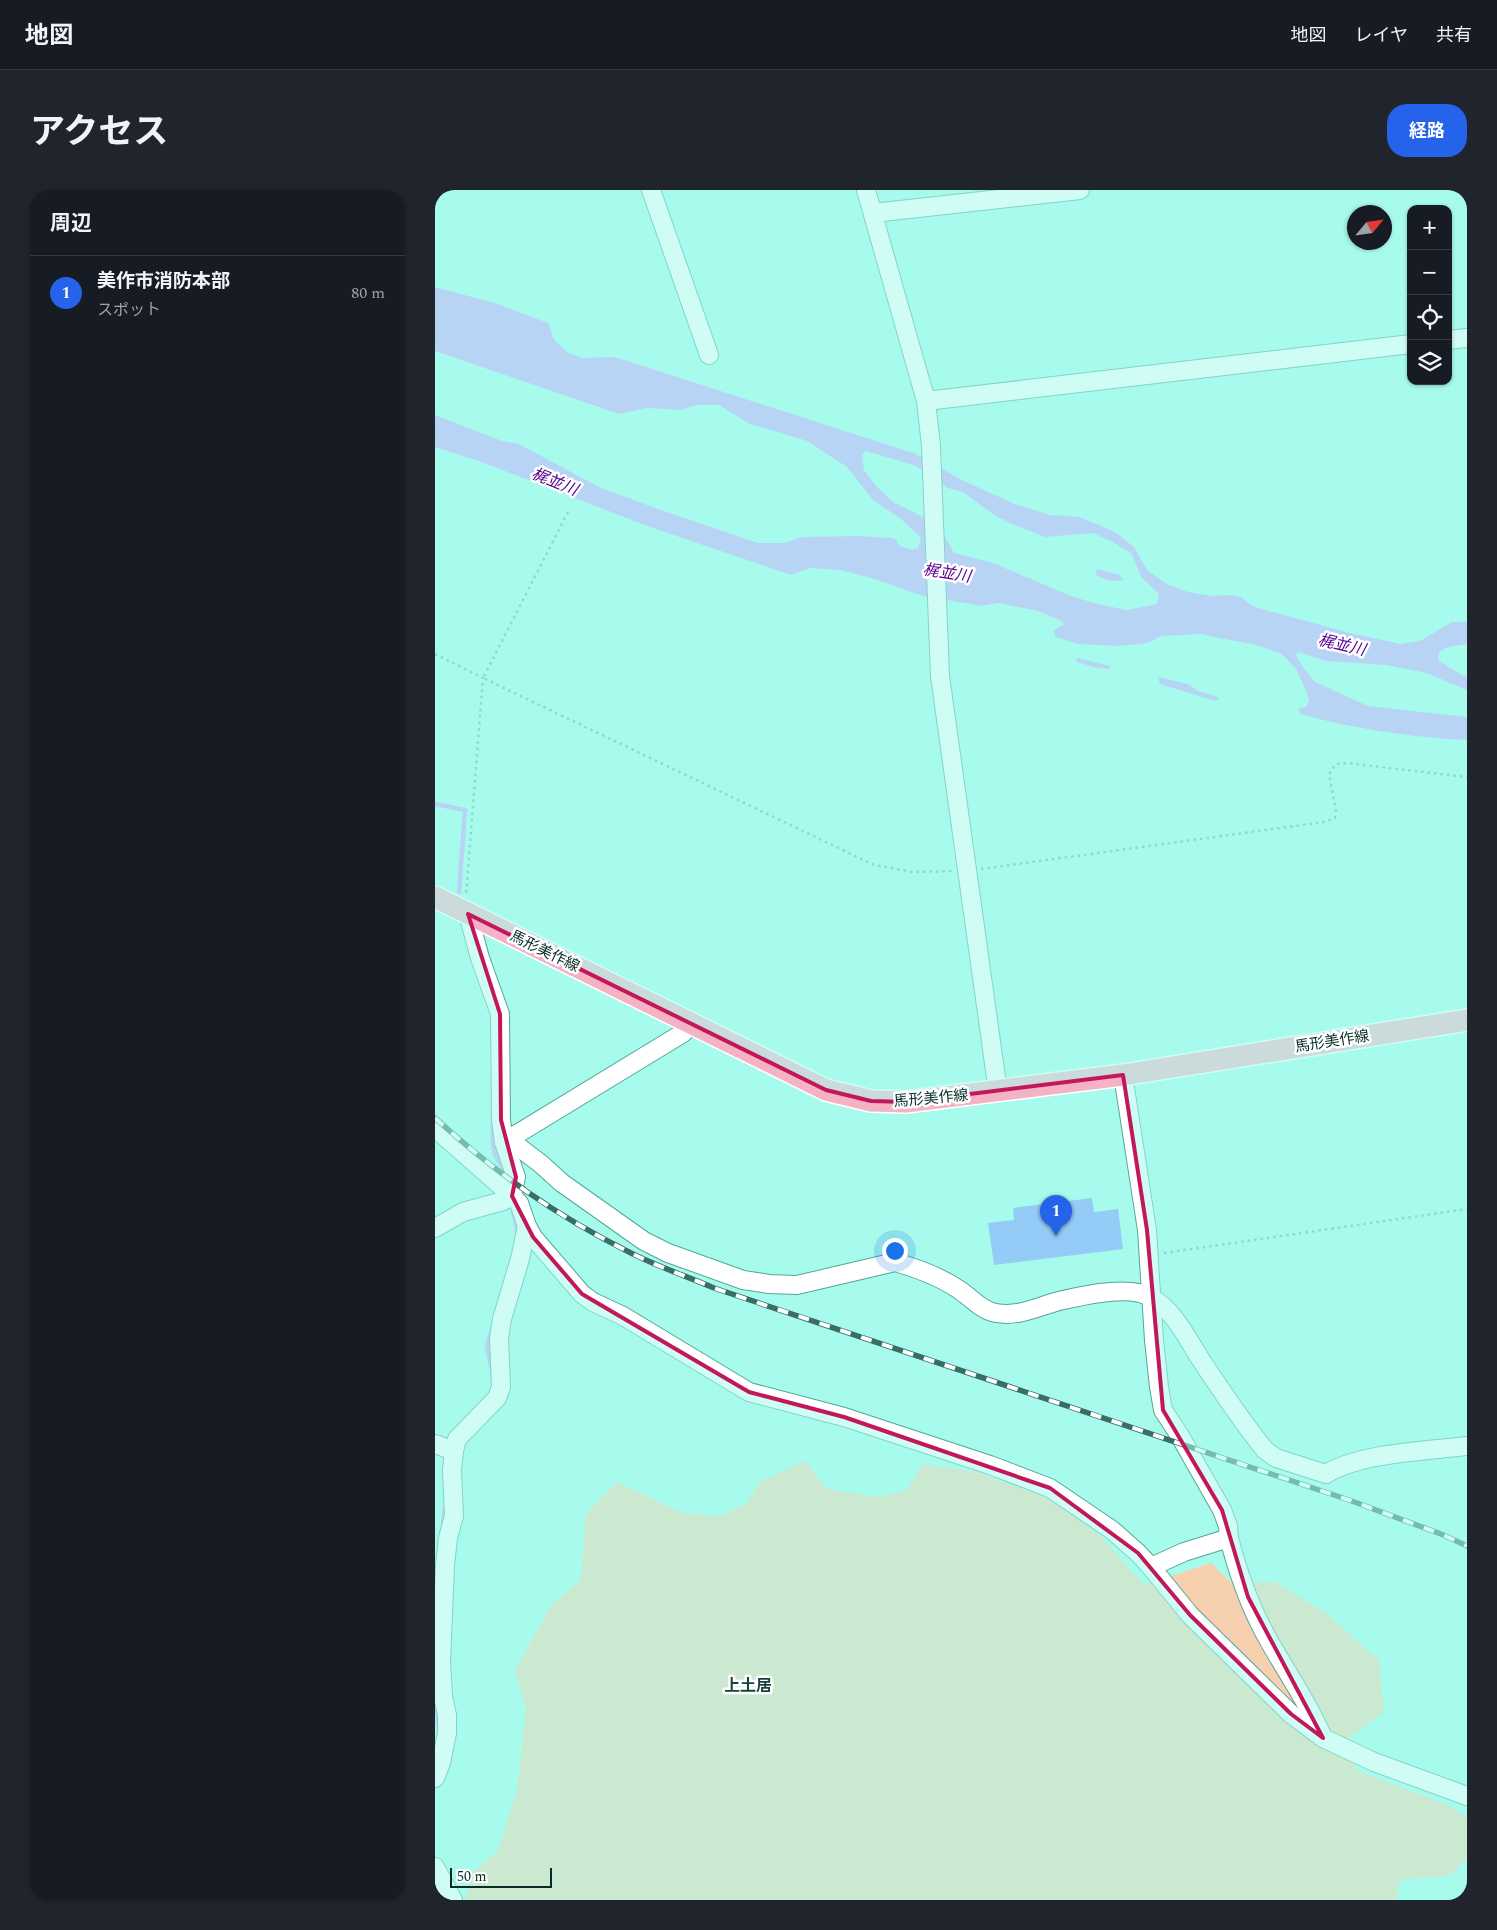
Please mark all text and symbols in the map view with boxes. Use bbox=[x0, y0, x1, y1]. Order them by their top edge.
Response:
text: 地図 bbox=[25, 18, 73, 54]
text: 地図 bbox=[1291, 22, 1327, 49]
text: レイヤ bbox=[1355, 22, 1408, 49]
text: 共有 bbox=[1436, 22, 1472, 49]
button: 経路 bbox=[1387, 104, 1467, 157]
text: アクセス bbox=[30, 106, 168, 159]
north arrow bbox=[1347, 205, 1392, 250]
map controls bbox=[1407, 205, 1452, 385]
button: + bbox=[1407, 205, 1452, 250]
text: 周辺 bbox=[50, 208, 92, 240]
button: − bbox=[1407, 250, 1452, 295]
text: 美作市消防本部 bbox=[97, 267, 230, 296]
text: 1 bbox=[62, 281, 70, 305]
text: 80 m bbox=[351, 281, 385, 305]
button: locate bbox=[1407, 295, 1452, 340]
text: スポット bbox=[97, 298, 161, 322]
button: layers bbox=[1407, 340, 1452, 385]
water label: 梶並川 bbox=[528, 462, 583, 503]
water label: 梶並川 bbox=[921, 557, 974, 589]
water label: 梶並川 bbox=[1316, 628, 1370, 663]
street label: 馬形美作線 bbox=[506, 925, 584, 978]
street label: 馬形美作線 bbox=[1293, 1024, 1371, 1059]
street label: 馬形美作線 bbox=[893, 1084, 969, 1113]
pin: 1 bbox=[1040, 1195, 1072, 1236]
your location bbox=[882, 1238, 908, 1264]
district label: 上土居 bbox=[724, 1674, 772, 1698]
scale bar bbox=[450, 1865, 553, 1888]
text: 50 m bbox=[457, 1866, 487, 1887]

